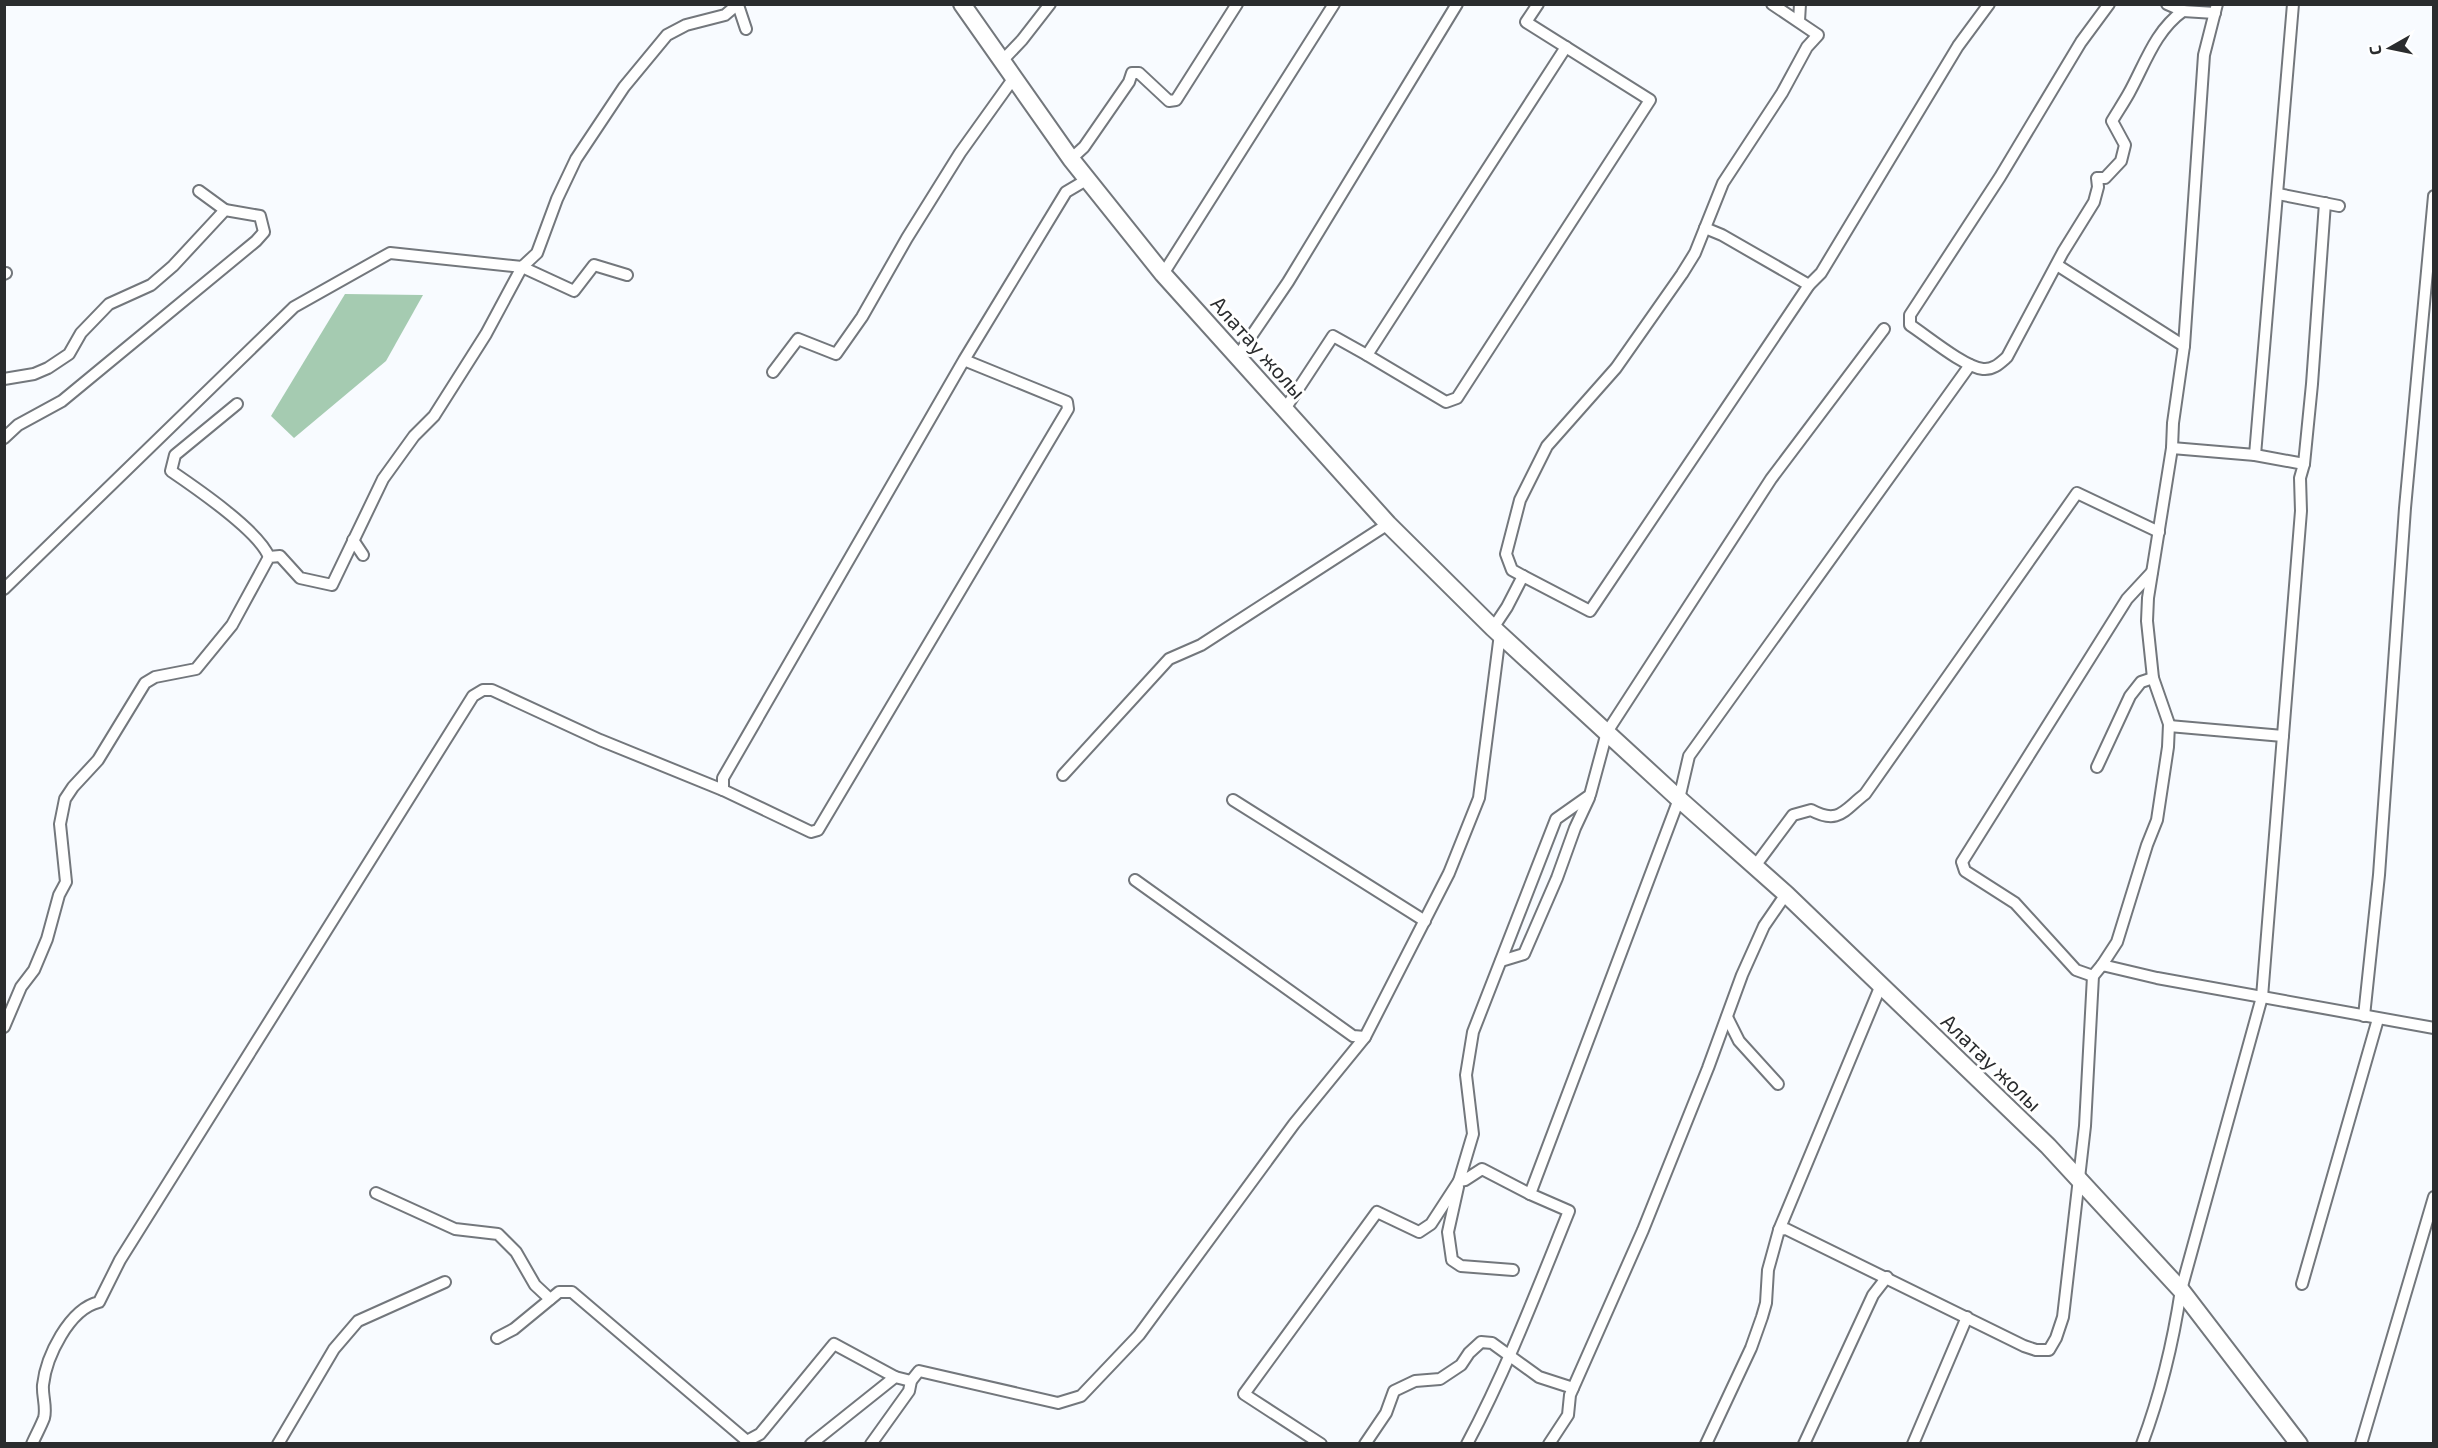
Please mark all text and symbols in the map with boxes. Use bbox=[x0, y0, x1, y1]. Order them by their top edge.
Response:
north arrow bbox=[2360, 18, 2420, 78]
text: С bbox=[2365, 44, 2385, 57]
street label: Алатау жолы bbox=[1206, 291, 1312, 404]
street label: Алатау жолы bbox=[1936, 1008, 2047, 1117]

